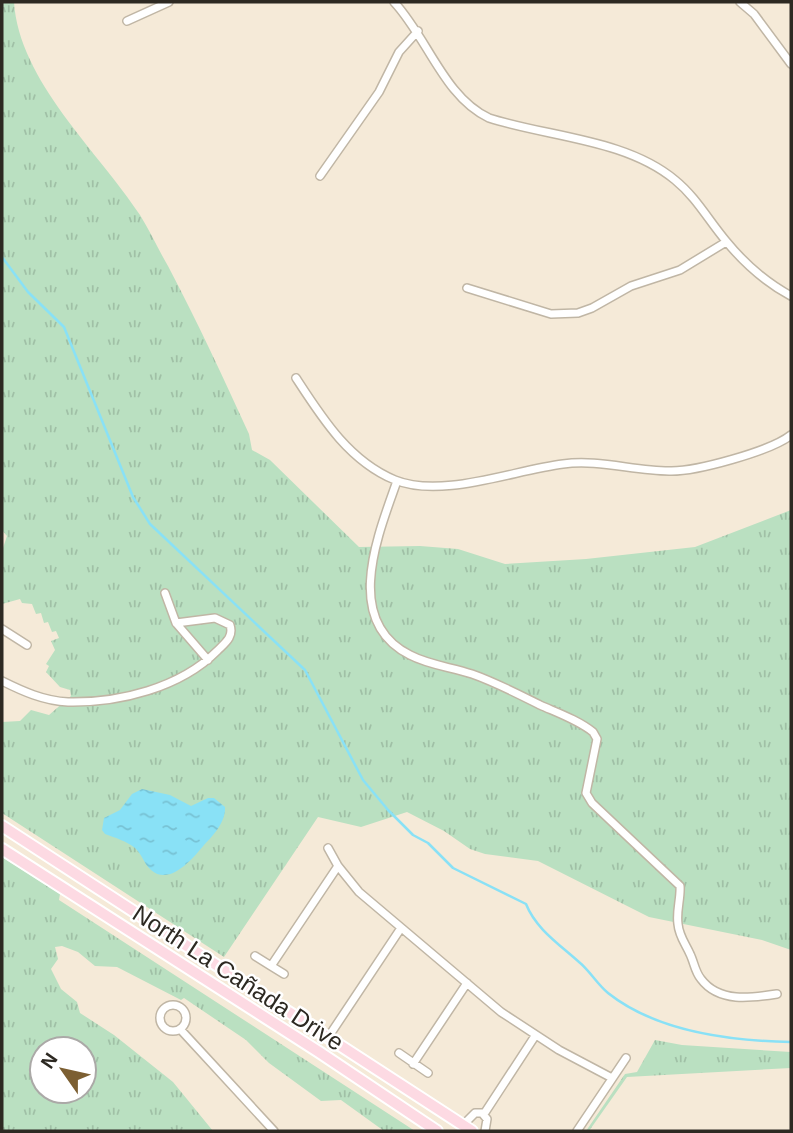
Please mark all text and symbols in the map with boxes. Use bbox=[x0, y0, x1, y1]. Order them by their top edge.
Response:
street label: North La Cañada Drive bbox=[128, 899, 349, 1056]
north arrow bbox=[28, 1035, 98, 1105]
text: N bbox=[37, 1049, 62, 1072]

